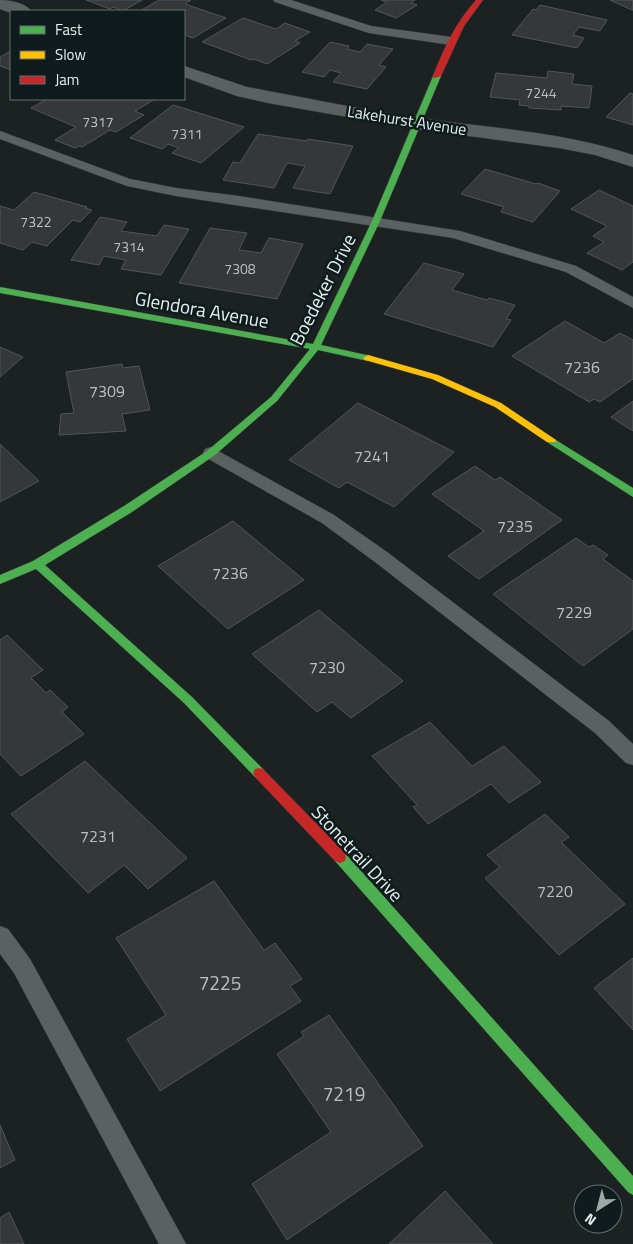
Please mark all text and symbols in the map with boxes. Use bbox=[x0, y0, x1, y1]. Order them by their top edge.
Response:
legend bbox=[10, 10, 185, 100]
text: Fast bbox=[55, 18, 83, 41]
text: Slow bbox=[55, 43, 86, 66]
text: Jam bbox=[55, 68, 79, 91]
house number: 7244 bbox=[525, 82, 557, 103]
street label: Lakehurst Avenue bbox=[346, 99, 468, 141]
house number: 7317 bbox=[82, 111, 114, 132]
house number: 7311 bbox=[171, 123, 203, 144]
house number: 7322 bbox=[20, 211, 52, 232]
street label: Boedeker Drive bbox=[281, 228, 363, 350]
house number: 7314 bbox=[113, 236, 145, 257]
house number: 7308 bbox=[224, 258, 256, 279]
street label: Glendora Avenue bbox=[133, 283, 271, 335]
house number: 7236 bbox=[564, 355, 600, 379]
house number: 7309 bbox=[89, 379, 125, 403]
house number: 7241 bbox=[354, 444, 390, 468]
house number: 7235 bbox=[497, 514, 533, 538]
house number: 7236 bbox=[212, 561, 248, 585]
house number: 7229 bbox=[556, 600, 592, 624]
house number: 7230 bbox=[309, 655, 345, 679]
street label: Stonetrail Drive bbox=[305, 798, 411, 908]
house number: 7231 bbox=[80, 824, 116, 848]
house number: 7220 bbox=[537, 879, 573, 903]
house number: 7225 bbox=[199, 968, 241, 997]
house number: 7219 bbox=[323, 1079, 365, 1108]
north arrow bbox=[573, 1184, 623, 1234]
text: N bbox=[580, 1209, 600, 1231]

